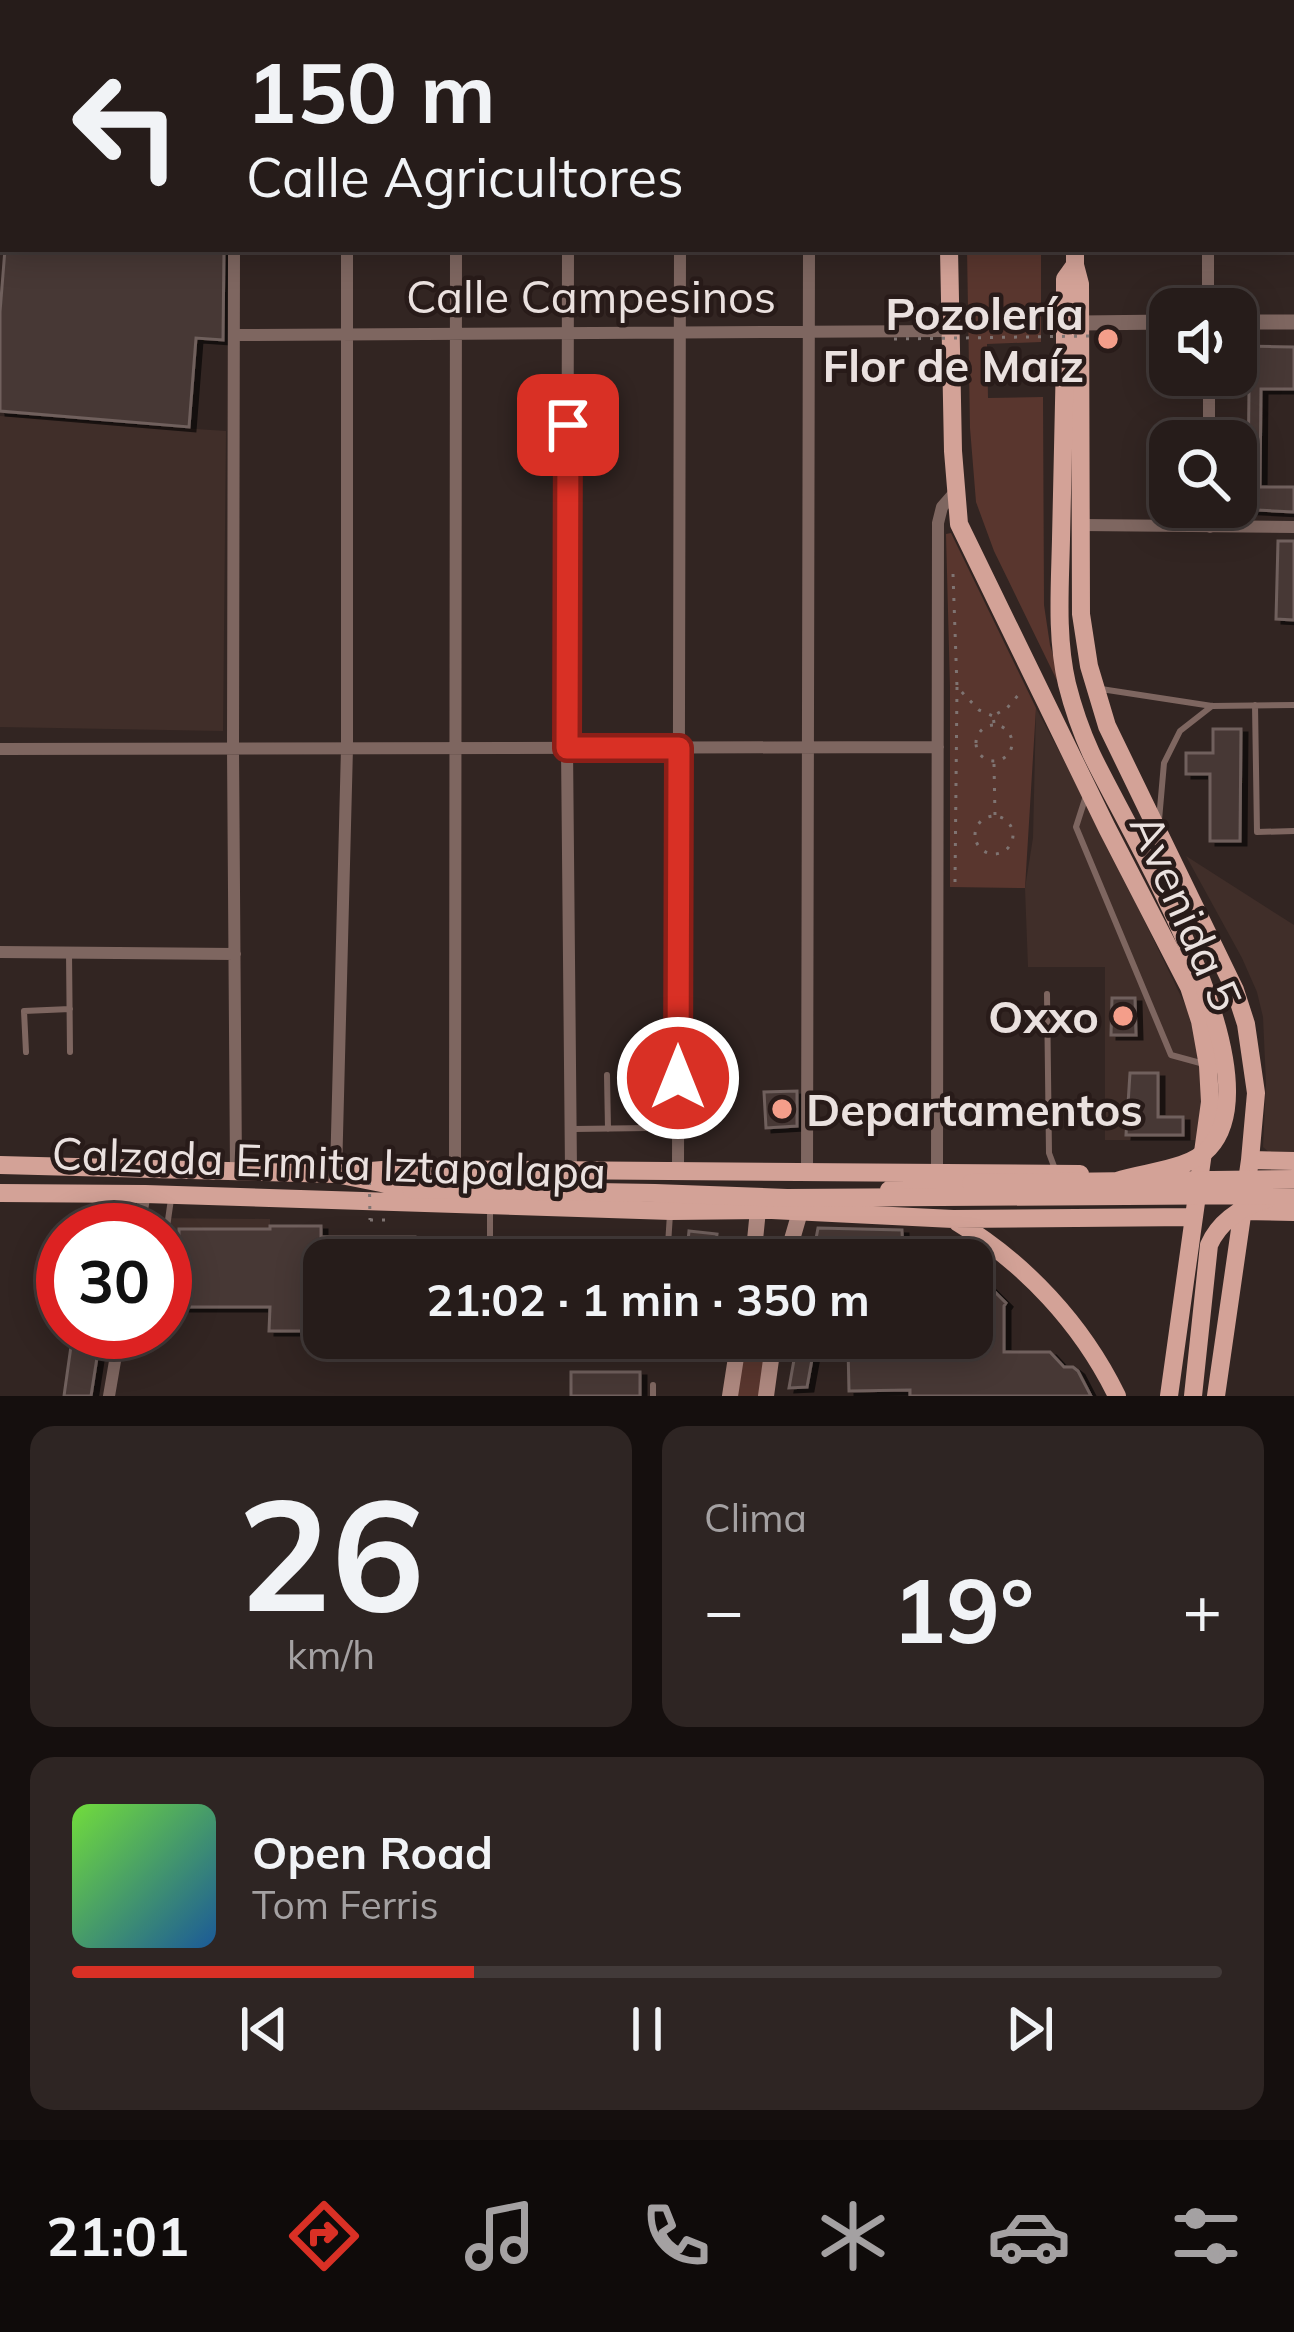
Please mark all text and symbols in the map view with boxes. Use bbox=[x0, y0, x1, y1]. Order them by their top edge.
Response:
text: 150 m bbox=[246, 39, 496, 144]
icon: left bbox=[48, 48, 204, 204]
text: Calle Agricultores bbox=[246, 143, 684, 211]
street label: Calle Campesinos bbox=[406, 268, 776, 324]
place label: Pozolería Flor de Maíz bbox=[823, 285, 1084, 393]
map controls bbox=[1149, 288, 1257, 528]
button: sound bbox=[1149, 288, 1257, 396]
marker: Pozolería Flor de Maíz bbox=[1095, 326, 1121, 352]
pin bbox=[517, 374, 619, 476]
icon: arrive bbox=[535, 392, 601, 458]
button: search bbox=[1149, 420, 1257, 528]
street label: Avenida 5 bbox=[1119, 805, 1255, 1019]
place label: Oxxo bbox=[988, 988, 1099, 1044]
marker: Oxxo bbox=[1110, 1003, 1136, 1029]
position arrow bbox=[615, 1015, 741, 1141]
place label: Departamentos bbox=[806, 1081, 1143, 1137]
marker: Departamentos bbox=[769, 1096, 795, 1122]
street label: Calzada Ermita Iztapalapa bbox=[51, 1124, 607, 1200]
speed limit sign: 30 bbox=[36, 1203, 192, 1359]
text: 21:02 · 1 min · 350 m bbox=[426, 1271, 870, 1327]
text: 26 bbox=[237, 1454, 425, 1650]
text: Clima bbox=[704, 1493, 807, 1542]
text: 19° bbox=[892, 1553, 1034, 1666]
text: − bbox=[704, 1568, 744, 1651]
text: + bbox=[1182, 1568, 1222, 1651]
text: km/h bbox=[287, 1630, 375, 1679]
text: Open Road bbox=[252, 1824, 493, 1880]
text: Tom Ferris bbox=[252, 1880, 439, 1929]
icon: previous bbox=[231, 1996, 297, 2062]
icon: pause bbox=[614, 1996, 680, 2062]
icon: next bbox=[997, 1996, 1063, 2062]
icon: directions bbox=[282, 2194, 366, 2278]
icon: music bbox=[458, 2194, 542, 2278]
icon: phone bbox=[634, 2194, 718, 2278]
icon: climate bbox=[811, 2194, 895, 2278]
icon: car bbox=[987, 2194, 1071, 2278]
icon: filters bbox=[1164, 2194, 1248, 2278]
text: 21:01 bbox=[46, 2202, 189, 2270]

